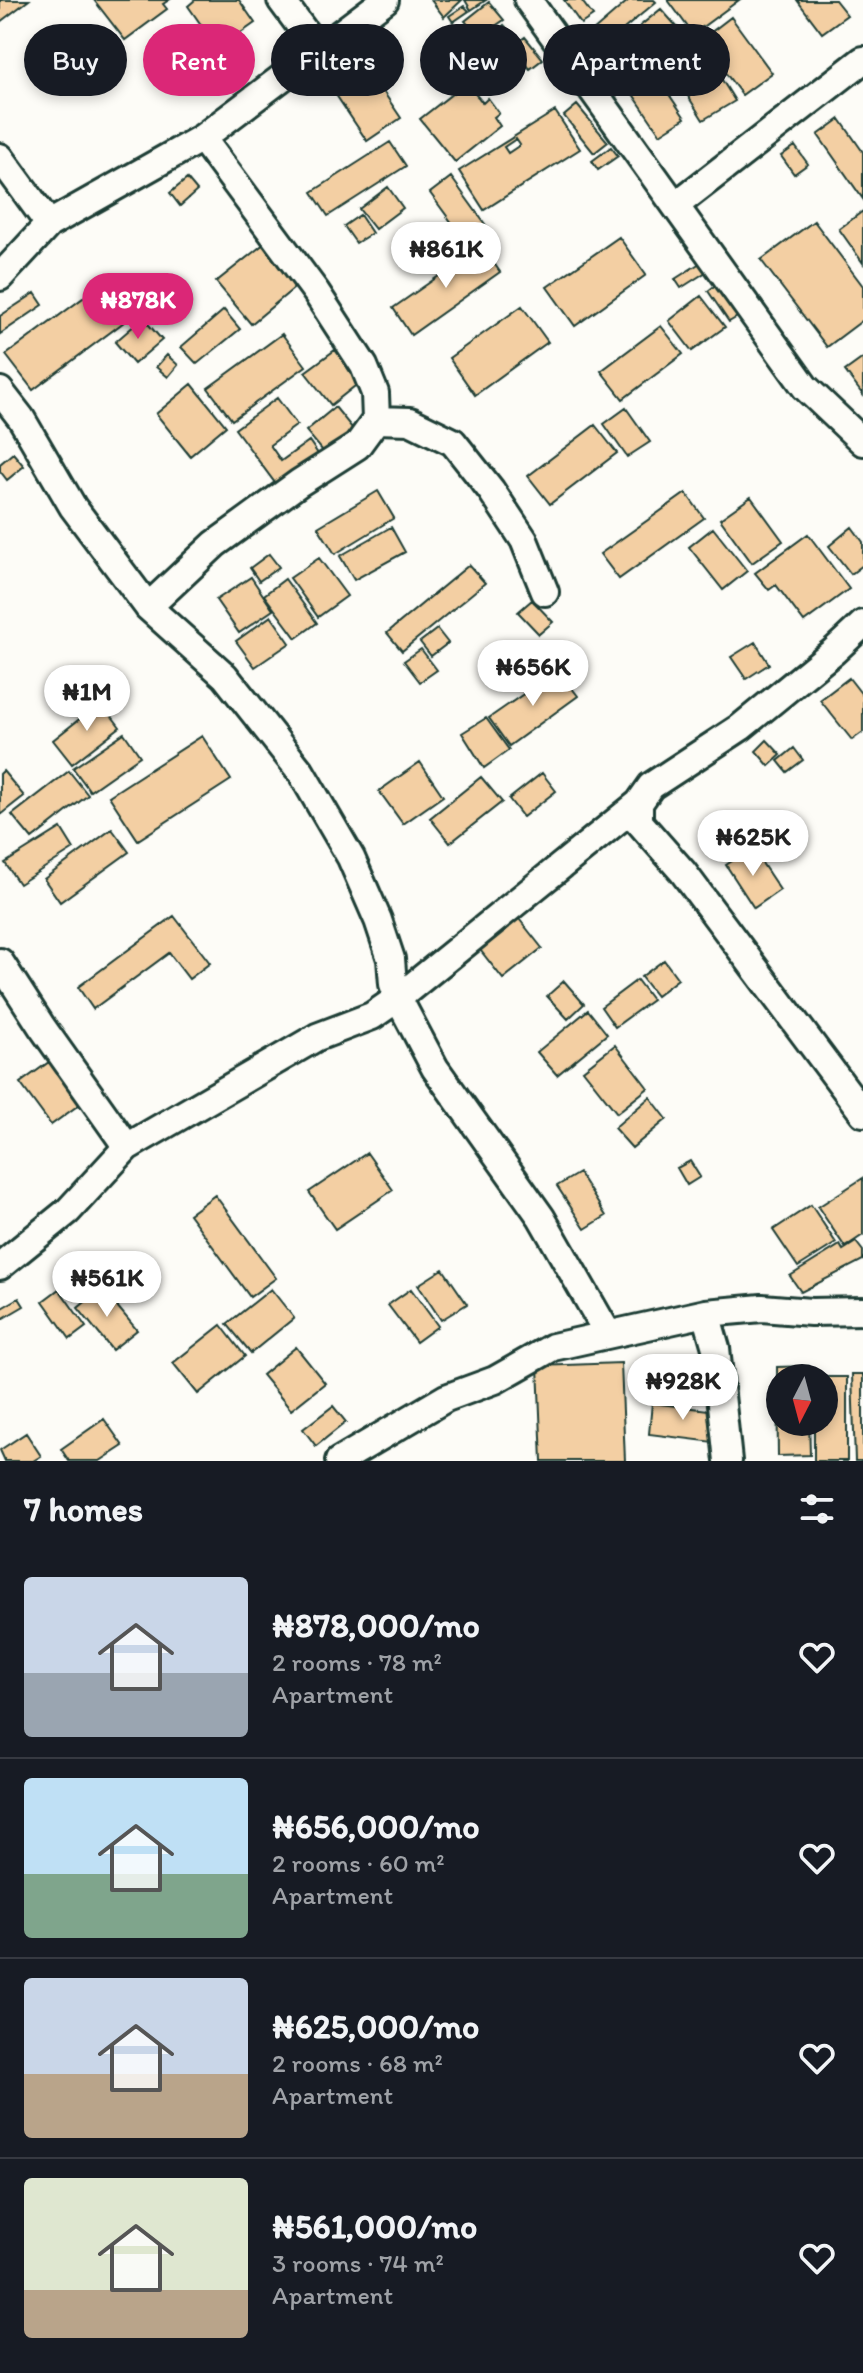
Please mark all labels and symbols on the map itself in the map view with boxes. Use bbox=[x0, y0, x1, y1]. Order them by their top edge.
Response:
pin: ₦861K bbox=[390, 222, 502, 290]
pin: ₦878K bbox=[82, 273, 194, 341]
pin: ₦656K bbox=[477, 640, 589, 708]
pin: ₦1M bbox=[48, 665, 126, 733]
pin: ₦625K bbox=[697, 810, 809, 878]
pin: ₦561K bbox=[51, 1251, 163, 1319]
pin: ₦928K bbox=[627, 1354, 739, 1422]
north arrow bbox=[766, 1364, 838, 1436]

